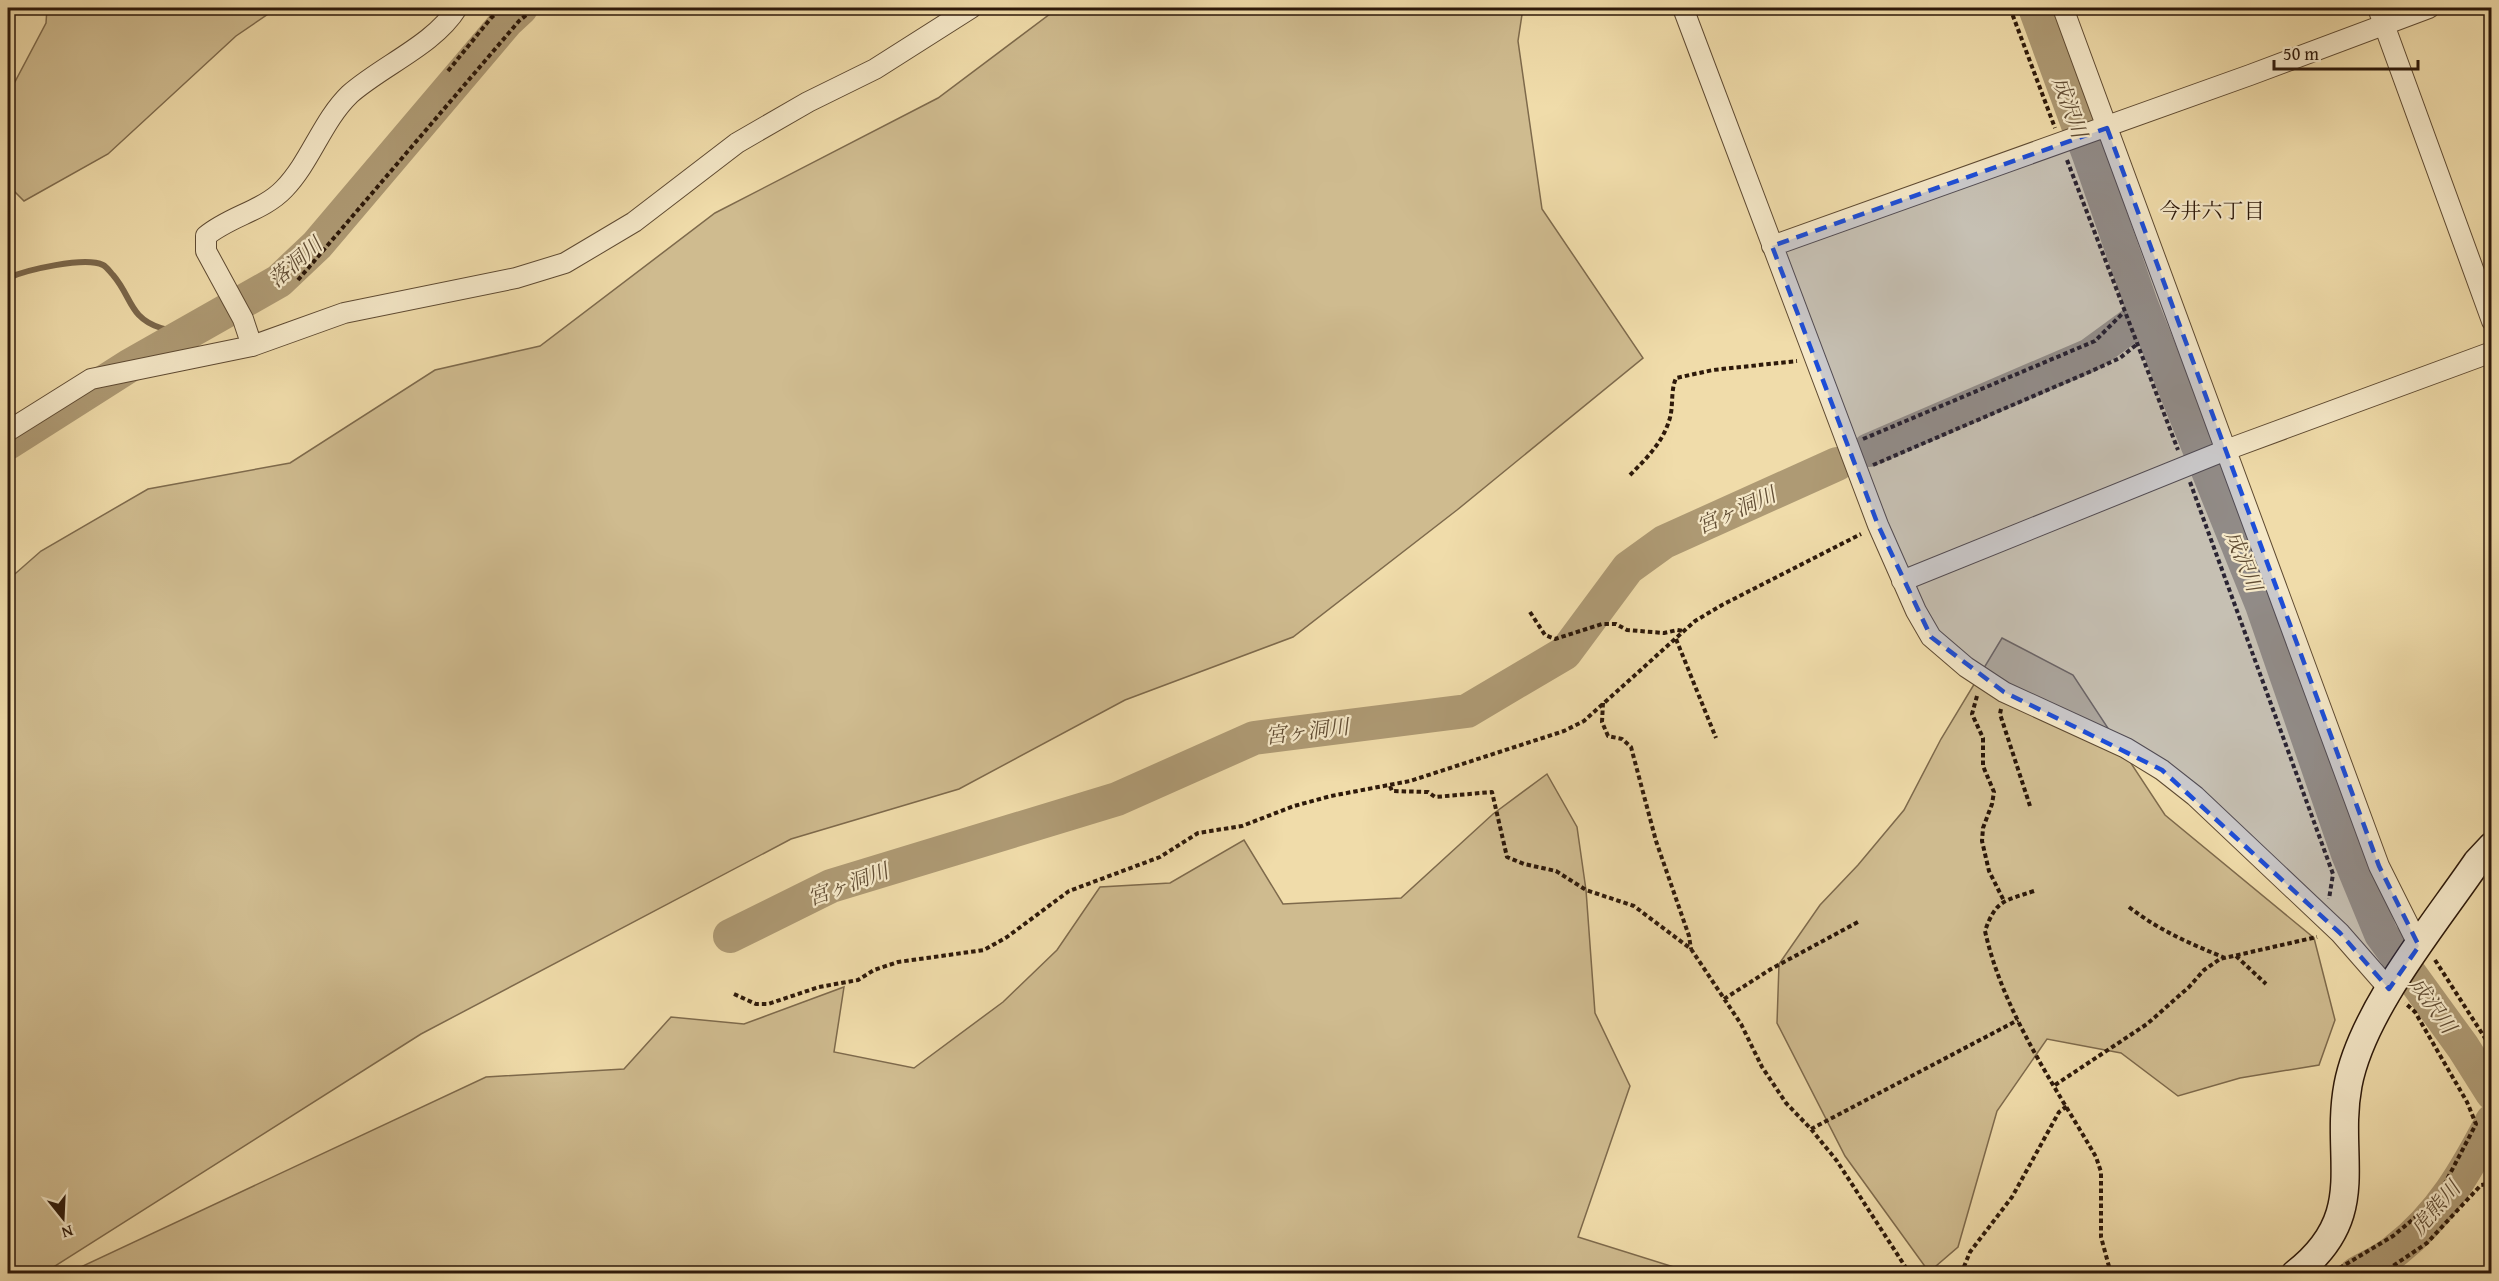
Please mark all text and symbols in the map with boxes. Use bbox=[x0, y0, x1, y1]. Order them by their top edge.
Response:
scale bar bbox=[2274, 33, 2418, 71]
text: 50 m bbox=[2283, 40, 2319, 67]
water label: 成沢川 bbox=[2045, 72, 2096, 144]
district label: 今井六丁目 bbox=[2160, 195, 2265, 226]
water label: 落洞川 bbox=[261, 228, 330, 294]
water label: 宮ヶ洞川 bbox=[1691, 478, 1783, 541]
water label: 成沢川 bbox=[2218, 526, 2271, 598]
water label: 宮ヶ洞川 bbox=[1263, 710, 1353, 752]
water label: 宮ヶ洞川 bbox=[803, 854, 895, 913]
water label: 成沢川 bbox=[2402, 970, 2465, 1041]
water label: 虎熊川 bbox=[2403, 1173, 2469, 1242]
north arrow bbox=[33, 1188, 93, 1248]
text: N bbox=[59, 1219, 76, 1245]

